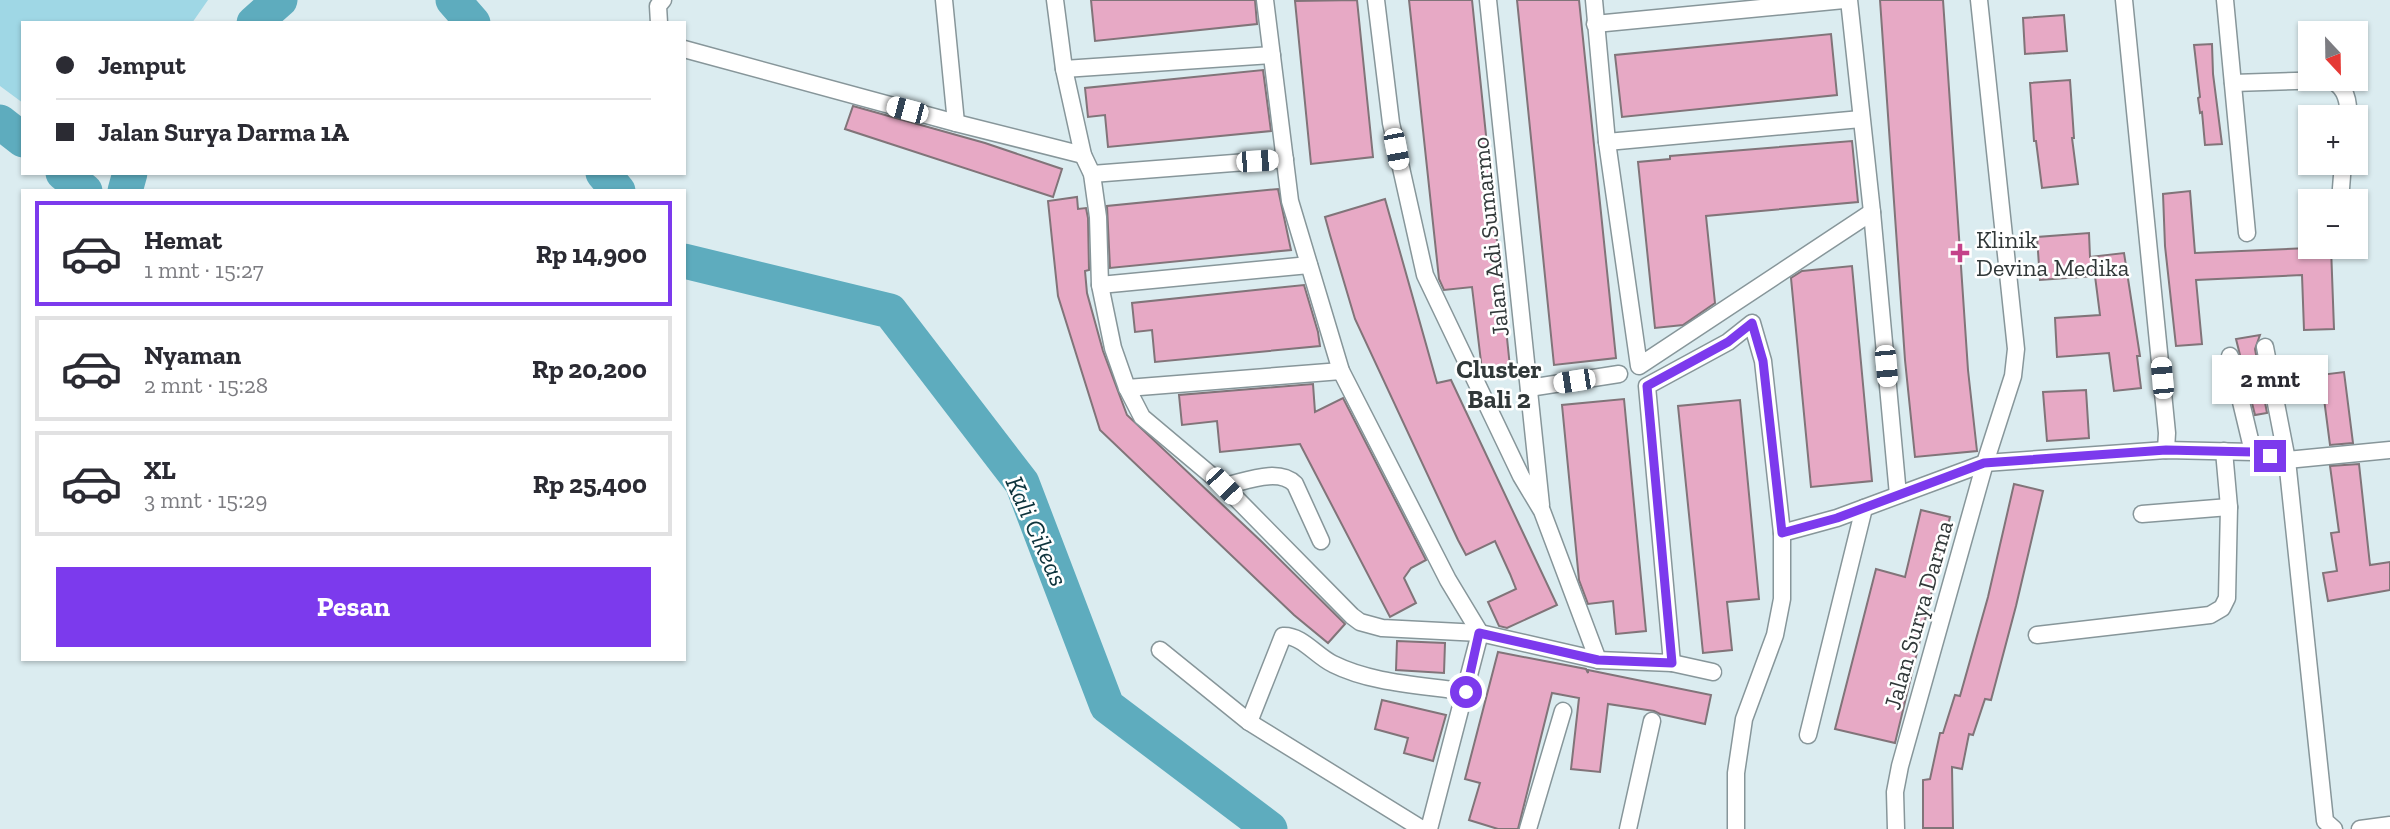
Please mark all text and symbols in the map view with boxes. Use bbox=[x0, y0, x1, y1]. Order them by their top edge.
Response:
north arrow bbox=[2298, 21, 2368, 91]
map controls bbox=[2298, 21, 2368, 259]
text: Jemput bbox=[98, 49, 186, 81]
car bbox=[884, 94, 931, 126]
button: + bbox=[2298, 105, 2368, 175]
text: Jalan Surya Darma 1A bbox=[98, 116, 349, 148]
car bbox=[1382, 126, 1411, 172]
street label: Jalan Adi Sumarmo bbox=[1465, 136, 1515, 338]
car bbox=[1236, 149, 1279, 173]
button: − bbox=[2298, 189, 2368, 259]
icon: car bbox=[60, 222, 123, 285]
text: Hemat bbox=[144, 224, 222, 256]
place label: Klinik Devina Medika bbox=[1976, 225, 2130, 282]
text: Rp 14,900 bbox=[536, 238, 647, 270]
marker: Klinik Devina Medika bbox=[1950, 243, 1970, 263]
text: 1 mnt · 15:27 bbox=[144, 256, 264, 284]
icon: car bbox=[60, 337, 123, 400]
text: Nyaman bbox=[144, 339, 241, 371]
car bbox=[1874, 344, 1899, 388]
text: Rp 20,200 bbox=[532, 353, 647, 385]
district label: Cluster Bali 2 bbox=[1456, 353, 1542, 415]
callout: 2 mnt bbox=[2212, 354, 2328, 404]
car bbox=[2150, 356, 2175, 400]
text: 2 mnt bbox=[2240, 365, 2300, 393]
car bbox=[1552, 367, 1597, 395]
text: 2 mnt · 15:28 bbox=[144, 371, 268, 399]
route end bbox=[2254, 440, 2286, 472]
icon: car bbox=[60, 452, 123, 515]
text: XL bbox=[144, 454, 176, 486]
car bbox=[1202, 464, 1247, 508]
text: Rp 25,400 bbox=[533, 468, 647, 500]
water label: Kali Cikeas bbox=[999, 471, 1075, 591]
text: 3 mnt · 15:29 bbox=[144, 486, 267, 514]
street label: Jalan Surya Darma bbox=[1877, 517, 1959, 713]
button: Pesan bbox=[56, 567, 651, 647]
route start bbox=[1450, 676, 1482, 708]

